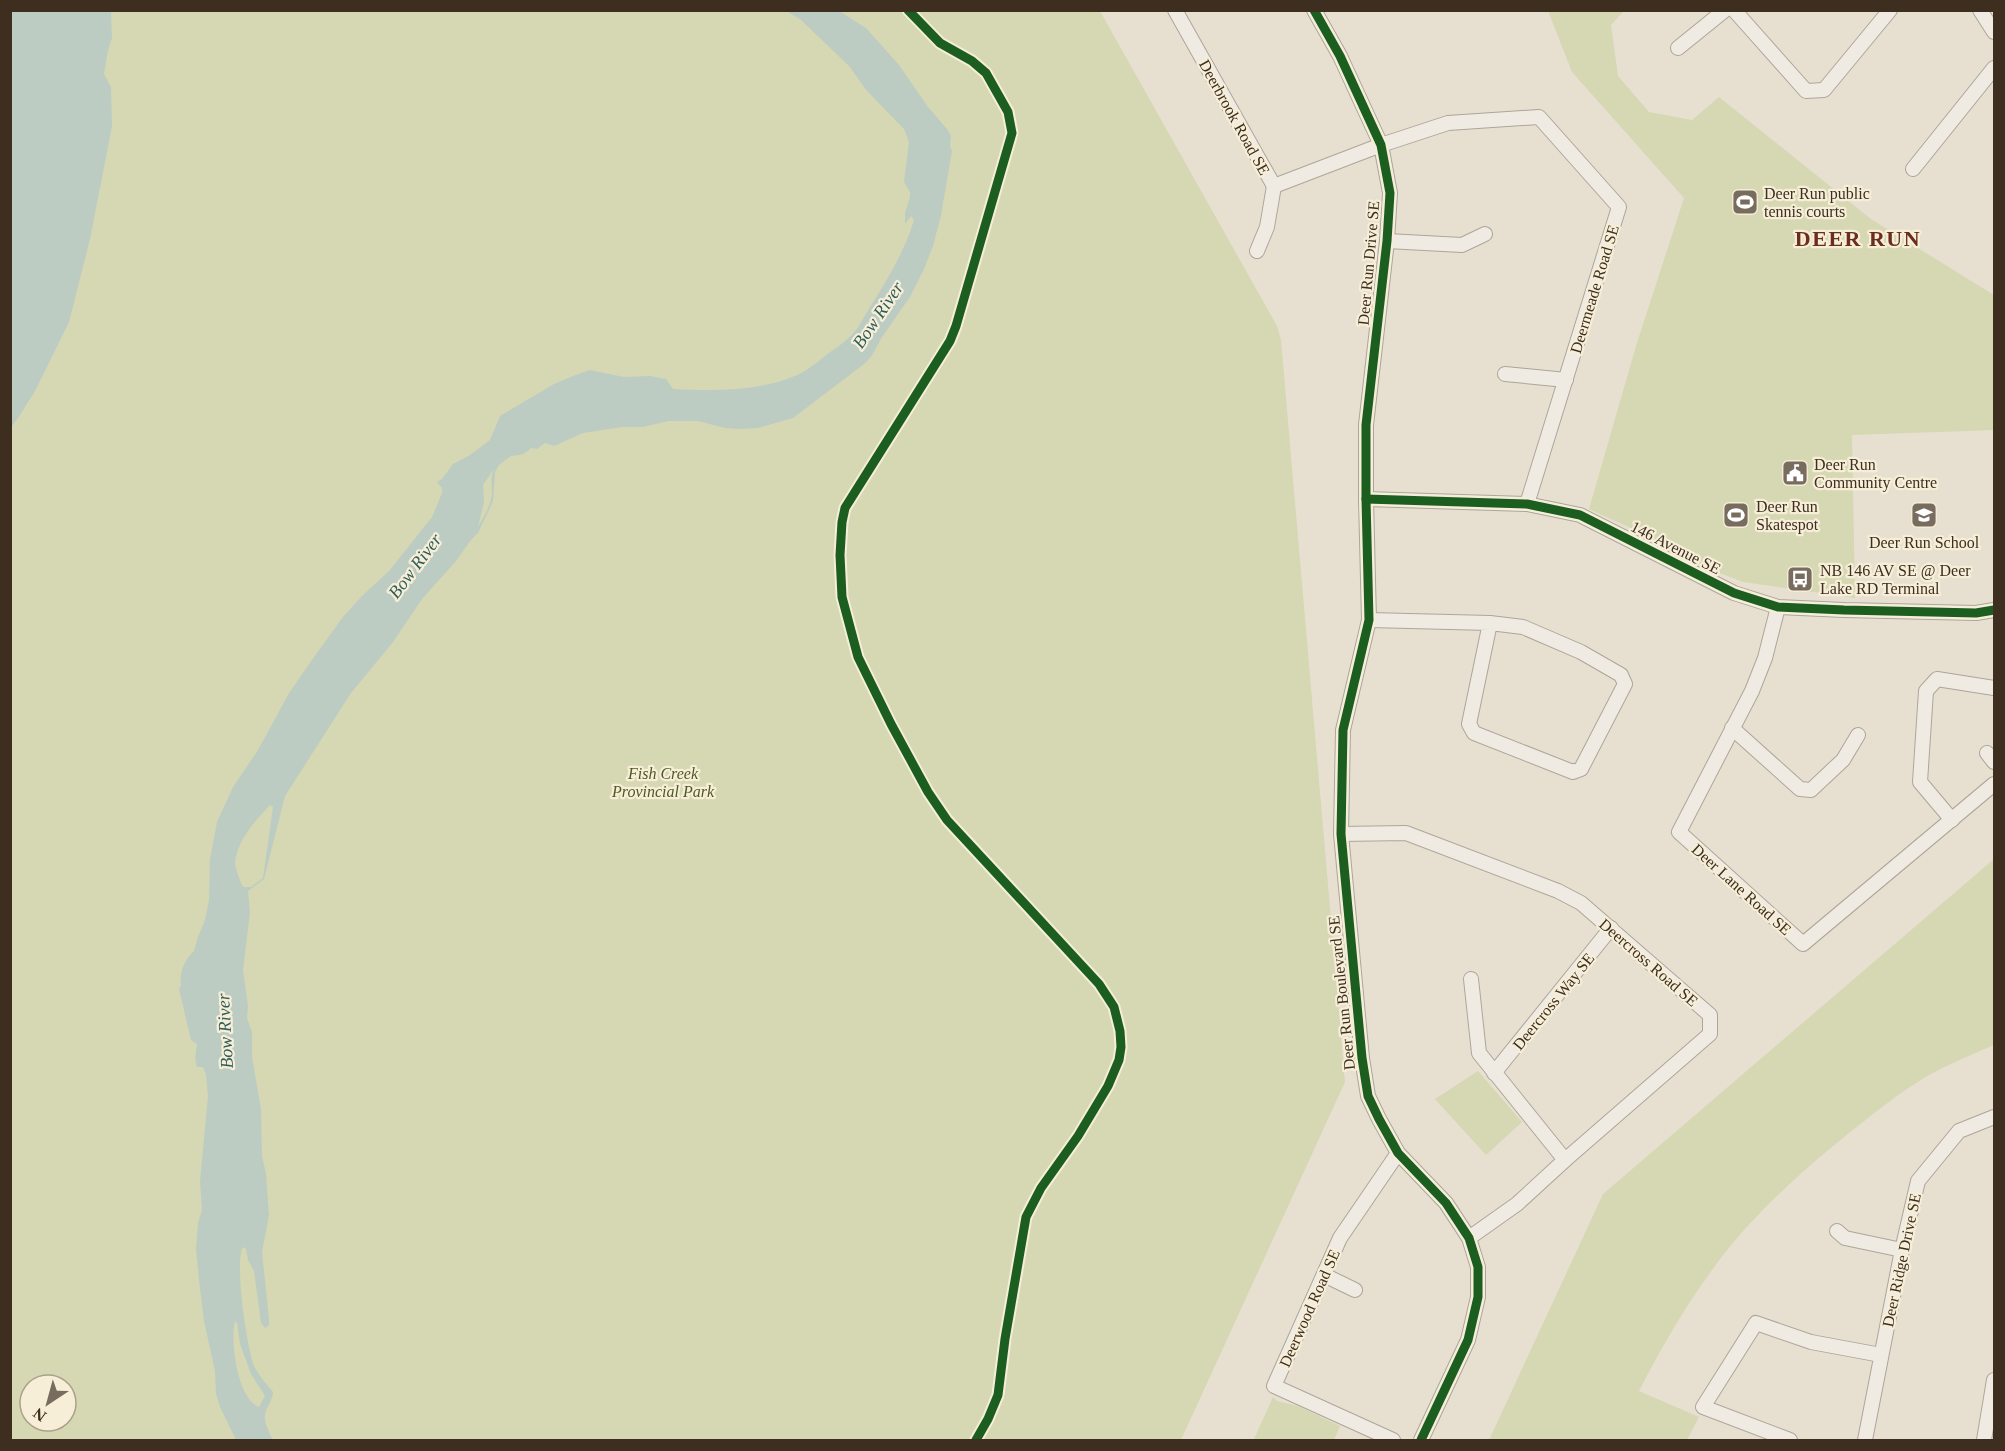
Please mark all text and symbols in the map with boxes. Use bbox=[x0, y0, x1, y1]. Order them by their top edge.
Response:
street label: Deerbrook Road SE bbox=[1196, 57, 1273, 178]
place label: Deer Run public tennis courts bbox=[1764, 185, 1870, 220]
sports icon: Deer Run public tennis courts bbox=[1730, 187, 1760, 217]
street label: Deer Run Drive SE bbox=[1355, 200, 1382, 326]
street label: Deermeade Road SE bbox=[1567, 223, 1622, 355]
district label: DEER RUN bbox=[1795, 226, 1921, 251]
water label: Bow River bbox=[849, 277, 908, 352]
place label: Deer Run Community Centre bbox=[1814, 456, 1937, 492]
public building icon: Deer Run Community Centre bbox=[1780, 458, 1810, 488]
place label: Deer Run Skatespot bbox=[1756, 498, 1819, 534]
sports icon: Deer Run Skatespot bbox=[1721, 500, 1751, 530]
school or university icon: Deer Run School bbox=[1909, 500, 1939, 530]
street label: 146 Avenue SE bbox=[1628, 518, 1723, 577]
water label: Bow River bbox=[384, 529, 446, 602]
place label: Deer Run School bbox=[1869, 534, 1980, 551]
place label: NB 146 AV SE @ Deer Lake RD Terminal bbox=[1820, 562, 1971, 597]
bus stop icon: NB 146 AV SE @ Deer Lake RD Terminal bbox=[1785, 564, 1815, 594]
park label: Fish Creek Provincial Park bbox=[611, 765, 715, 800]
street label: Deer Lane Road SE bbox=[1689, 840, 1795, 938]
street label: Deer Run Boulevard SE bbox=[1325, 915, 1358, 1071]
street label: Deercross Road SE bbox=[1596, 915, 1701, 1010]
street label: Deercross Way SE bbox=[1509, 950, 1598, 1054]
water label: Bow River bbox=[213, 992, 237, 1069]
street label: Deer Ridge Drive SE bbox=[1879, 1192, 1925, 1329]
street label: Deerwood Road SE bbox=[1276, 1247, 1343, 1370]
north arrow bbox=[18, 1373, 78, 1433]
text: N bbox=[29, 1404, 49, 1425]

